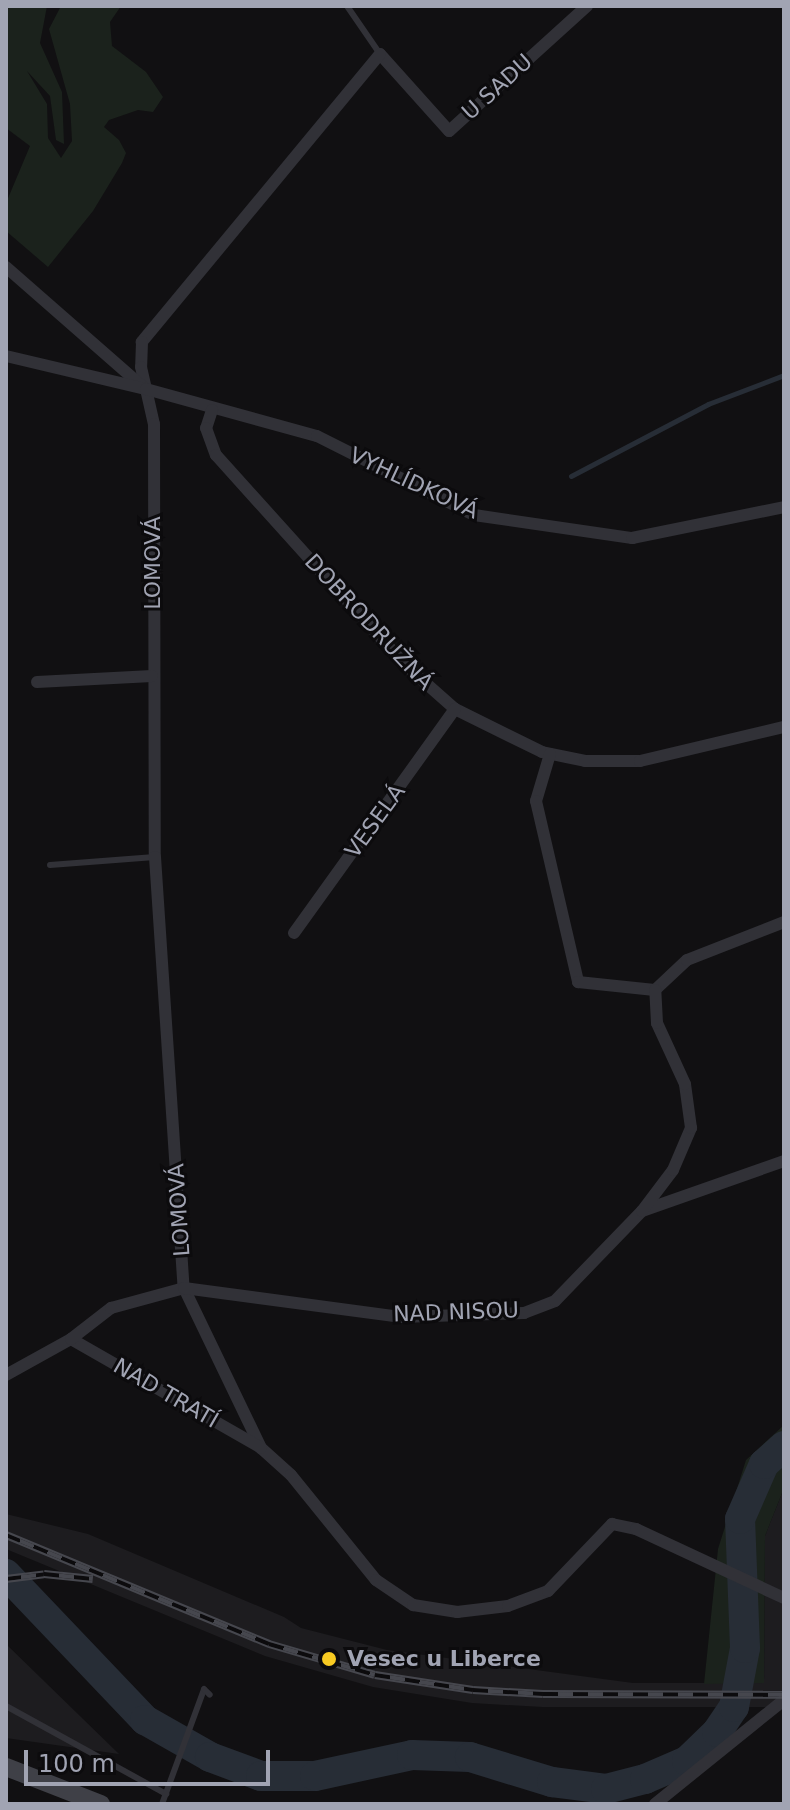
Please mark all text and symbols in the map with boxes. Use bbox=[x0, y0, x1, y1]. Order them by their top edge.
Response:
street label: U SADU bbox=[456, 49, 538, 125]
street label: VYHLÍDKOVÁ bbox=[345, 442, 483, 524]
street label: LOMOVÁ bbox=[140, 516, 166, 610]
street label: DOBRODRUŽNÁ bbox=[299, 548, 439, 696]
street label: VESELÁ bbox=[339, 779, 411, 863]
street label: LOMOVÁ bbox=[163, 1162, 195, 1258]
street label: NAD NISOU bbox=[393, 1297, 519, 1327]
street label: NAD TRATÍ bbox=[109, 1352, 223, 1434]
place label: Vesec u Liberce bbox=[347, 1646, 541, 1672]
marker: Vesec u Liberce bbox=[318, 1648, 340, 1670]
scale bar bbox=[28, 1734, 274, 1784]
text: 100 m bbox=[38, 1750, 115, 1778]

